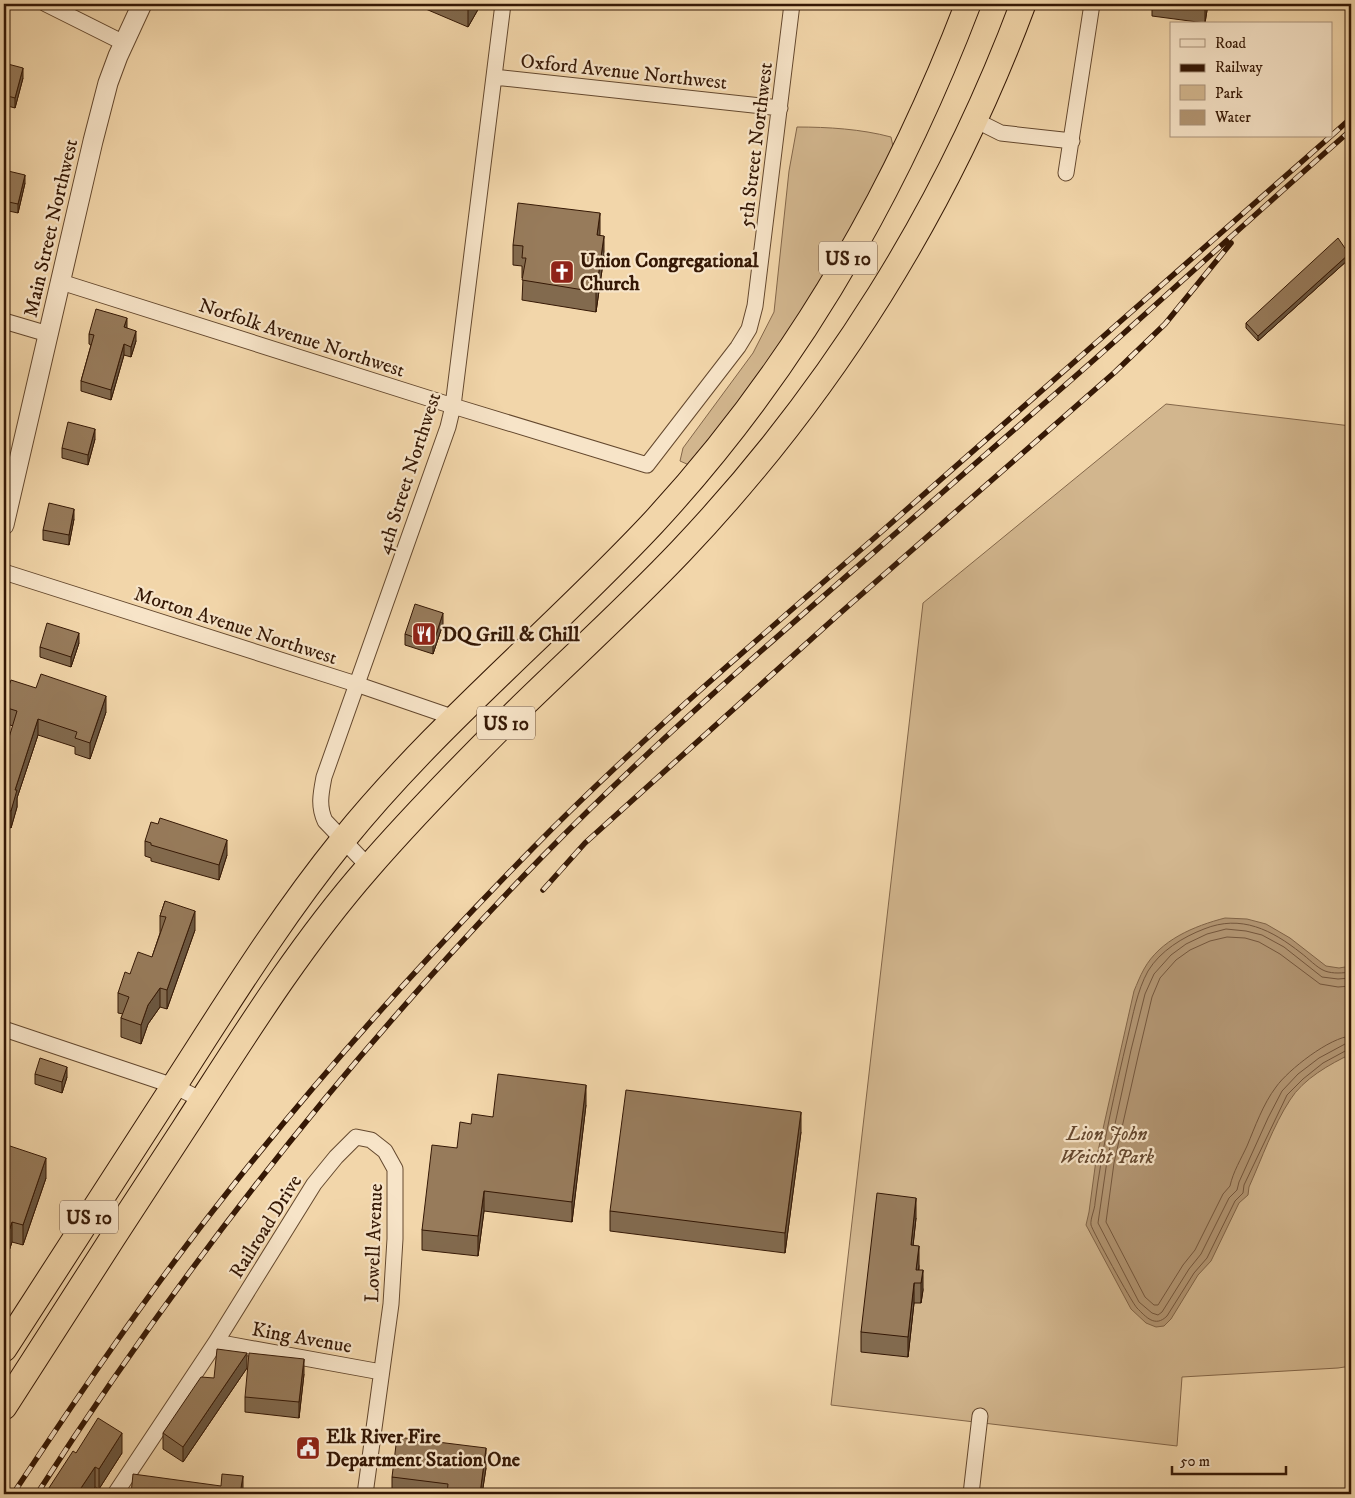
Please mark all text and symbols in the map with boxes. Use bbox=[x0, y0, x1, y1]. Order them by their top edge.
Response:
legend bbox=[1170, 22, 1332, 138]
text: Road bbox=[1215, 34, 1247, 53]
street label: Oxford Avenue Northwest bbox=[519, 49, 728, 96]
text: Railway bbox=[1215, 58, 1263, 77]
street label: 5th Street Northwest bbox=[734, 61, 779, 229]
text: Park bbox=[1215, 84, 1244, 103]
text: Water bbox=[1214, 108, 1251, 127]
street label: Main Street Northwest bbox=[19, 137, 84, 320]
road number: US 10 bbox=[819, 242, 877, 274]
place label: Union Congregational Church bbox=[580, 249, 759, 297]
church icon: Union Congregational Church bbox=[549, 259, 575, 285]
street label: Norfolk Avenue Northwest bbox=[195, 293, 408, 384]
street label: 4th Street Northwest bbox=[372, 390, 447, 557]
street label: Morton Avenue Northwest bbox=[131, 582, 340, 671]
restaurant icon: DQ Grill & Chill bbox=[411, 621, 437, 647]
place label: DQ Grill & Chill bbox=[442, 623, 581, 648]
road number: US 10 bbox=[477, 706, 535, 740]
park label: Lion John Weicht Park bbox=[1060, 1122, 1155, 1170]
street label: Railroad Drive bbox=[225, 1170, 308, 1283]
street label: Lowell Avenue bbox=[360, 1183, 389, 1303]
road number: US 10 bbox=[60, 1200, 118, 1234]
street label: King Avenue bbox=[250, 1317, 354, 1360]
place label: Elk River Fire Department Station One bbox=[326, 1425, 521, 1473]
public building icon: Elk River Fire Department Station One bbox=[295, 1435, 321, 1461]
scale bar bbox=[1172, 1443, 1286, 1475]
text: 50 m bbox=[1180, 1452, 1210, 1471]

